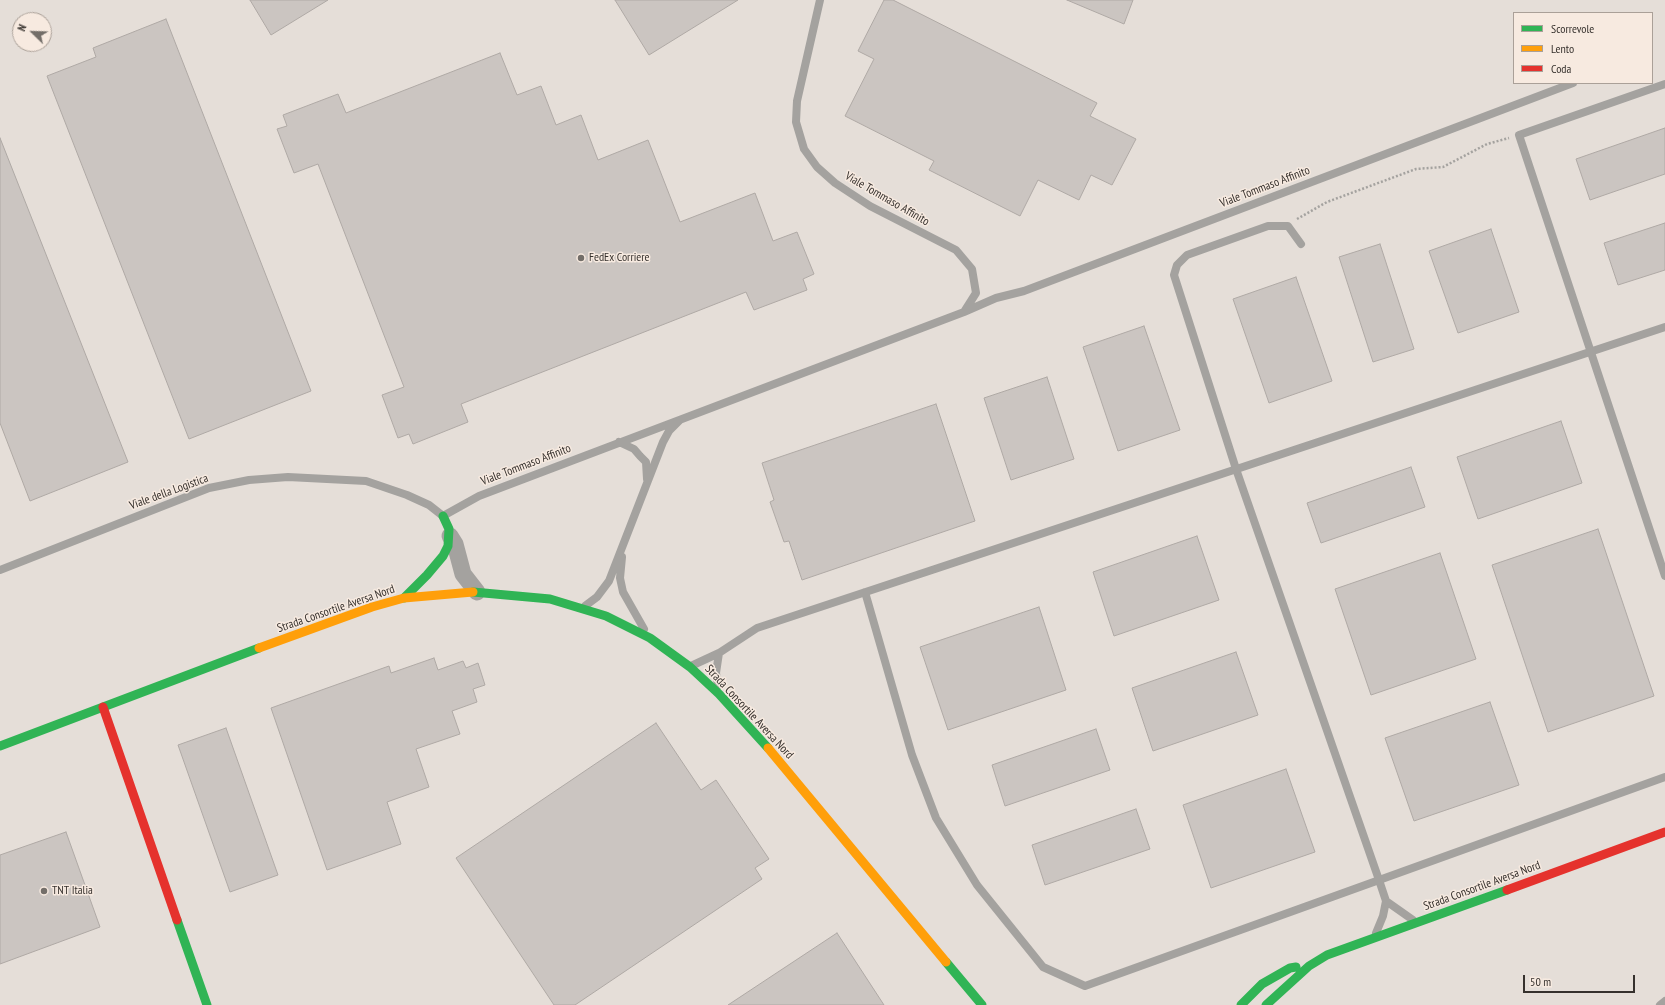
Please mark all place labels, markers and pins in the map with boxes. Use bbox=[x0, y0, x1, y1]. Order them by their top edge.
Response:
place label: FedEx Corriere bbox=[589, 251, 649, 265]
marker: FedEx Corriere bbox=[576, 253, 586, 263]
place label: TNT Italia bbox=[52, 884, 93, 898]
marker: TNT Italia bbox=[39, 886, 49, 896]

